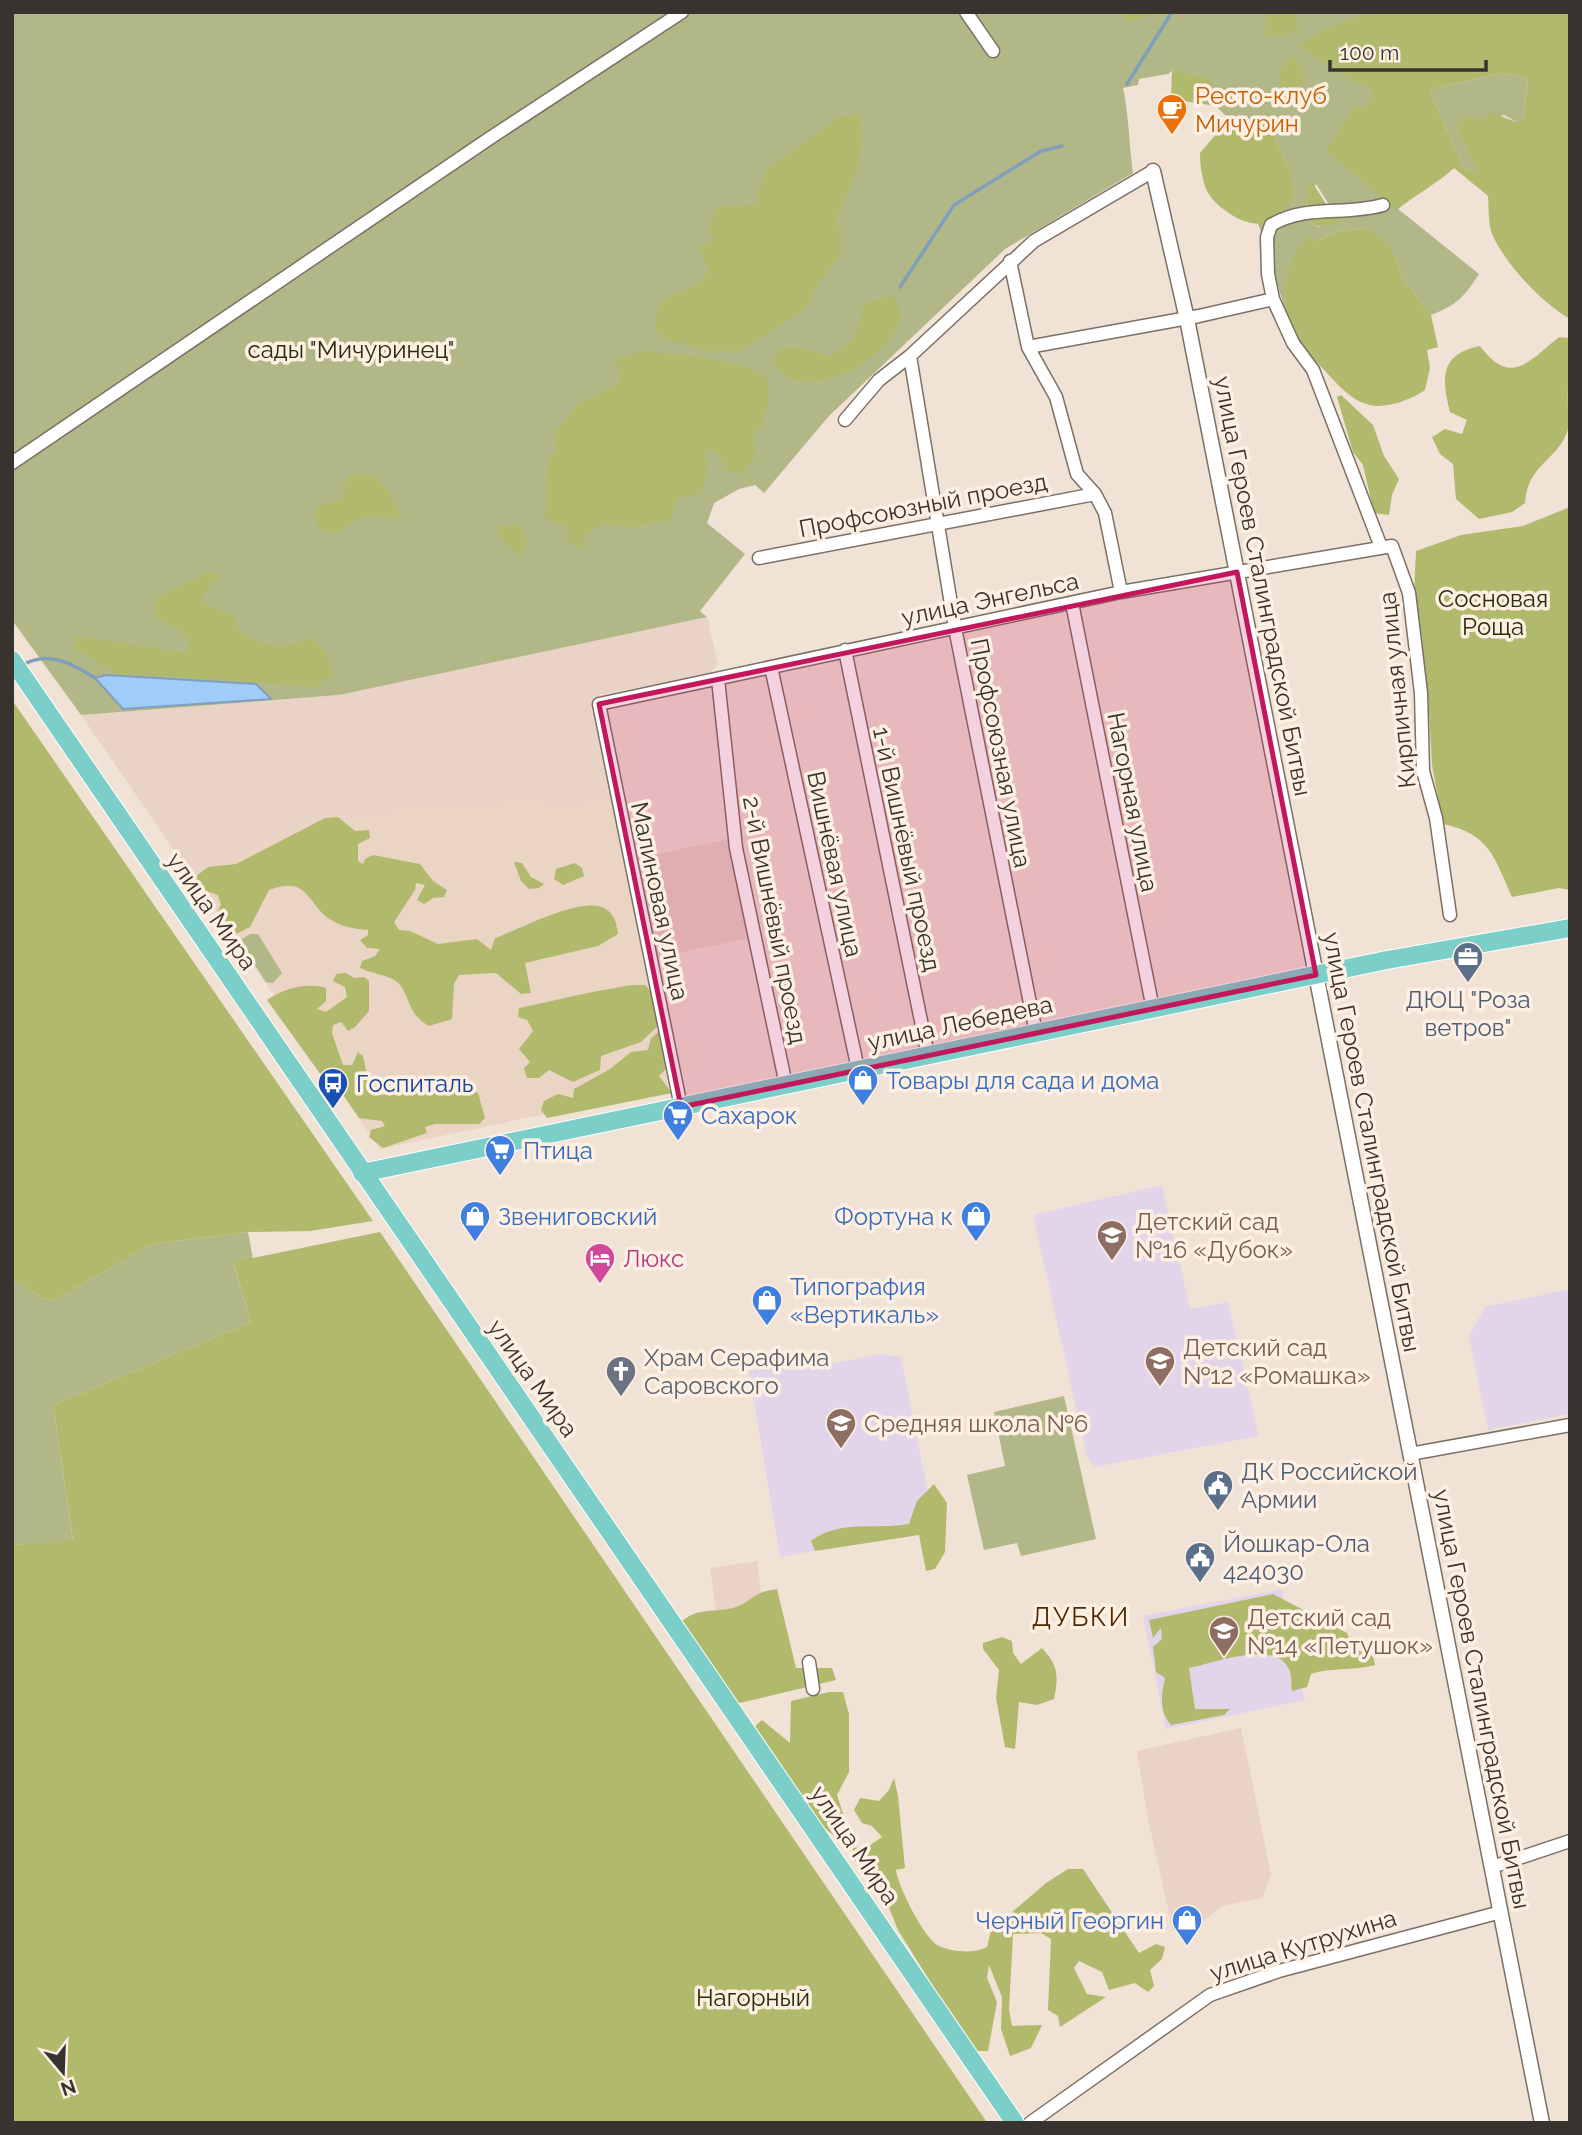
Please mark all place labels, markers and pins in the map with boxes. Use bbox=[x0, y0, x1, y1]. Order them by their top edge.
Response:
place label: Ресто-клуб Мичурин bbox=[1195, 81, 1327, 138]
cafe icon: Ресто-клуб Мичурин bbox=[1155, 92, 1189, 136]
office icon: ДЮЦ "Роза ветров" bbox=[1451, 940, 1485, 984]
place label: ДЮЦ "Роза ветров" bbox=[1405, 985, 1531, 1042]
shop icon: Товары для сада и дома bbox=[846, 1063, 880, 1107]
bus stop icon: Госпиталь bbox=[316, 1066, 350, 1110]
place label: Товары для сада и дома bbox=[886, 1066, 1159, 1095]
place label: Госпиталь bbox=[356, 1069, 474, 1098]
supermarket icon: Сахарок bbox=[661, 1098, 695, 1142]
place label: Сахарок bbox=[701, 1101, 797, 1130]
supermarket icon: Птица bbox=[483, 1133, 517, 1177]
place label: Птица bbox=[523, 1136, 593, 1165]
shop icon: Звениговский bbox=[458, 1199, 492, 1243]
shop icon: Фортуна к bbox=[959, 1199, 993, 1243]
place label: Звениговский bbox=[498, 1202, 657, 1231]
place label: Фортуна к bbox=[834, 1202, 953, 1231]
place label: Детский сад №16 «Дубок» bbox=[1135, 1207, 1293, 1264]
school or university icon: Детский сад №16 «Дубок» bbox=[1095, 1218, 1129, 1262]
hotel icon: Люкс bbox=[583, 1241, 617, 1285]
place label: Люкс bbox=[623, 1244, 684, 1273]
place label: Типография «Вертикаль» bbox=[790, 1272, 939, 1329]
shop icon: Типография «Вертикаль» bbox=[750, 1283, 784, 1327]
place label: Детский сад №12 «Ромашка» bbox=[1183, 1333, 1371, 1390]
place label: Храм Серафима Саровского bbox=[644, 1343, 829, 1400]
school or university icon: Детский сад №12 «Ромашка» bbox=[1143, 1344, 1177, 1388]
church icon: Храм Серафима Саровского bbox=[604, 1354, 638, 1398]
school or university icon: Средняя школа №6 bbox=[824, 1406, 858, 1450]
place label: Средняя школа №6 bbox=[864, 1409, 1088, 1438]
place label: ДК Российской Армии bbox=[1241, 1457, 1418, 1514]
public building icon: ДК Российской Армии bbox=[1201, 1468, 1235, 1512]
place label: Йошкар-Ола 424030 bbox=[1223, 1529, 1370, 1586]
public building icon: Йошкар-Ола 424030 bbox=[1183, 1540, 1217, 1584]
place label: Детский сад №14 «Петушок» bbox=[1247, 1603, 1433, 1660]
school or university icon: Детский сад №14 «Петушок» bbox=[1207, 1614, 1241, 1658]
shop icon: Черный Георгин bbox=[1170, 1903, 1204, 1947]
place label: Черный Георгин bbox=[975, 1906, 1164, 1935]

